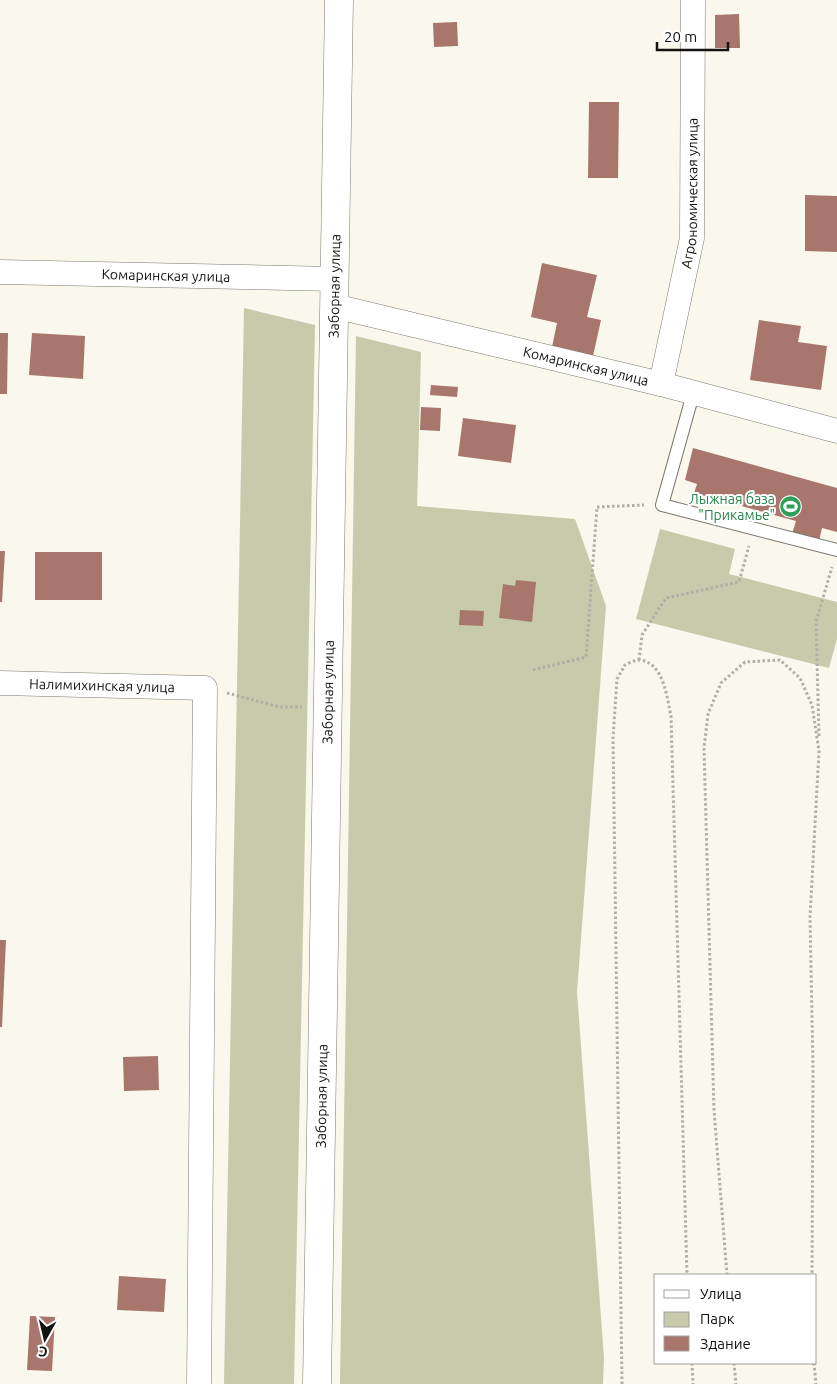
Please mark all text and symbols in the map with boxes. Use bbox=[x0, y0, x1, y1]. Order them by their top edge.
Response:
scale bar bbox=[657, 20, 728, 52]
text: 20 m bbox=[664, 28, 697, 45]
street label: Агрономическая улица bbox=[678, 118, 701, 270]
street label: Заборная улица bbox=[326, 234, 343, 338]
street label: Комаринская улица bbox=[101, 266, 230, 285]
street label: Комаринская улица bbox=[521, 343, 650, 389]
place label: Лыжная база "Прикамье" bbox=[689, 491, 775, 523]
sports icon: Лыжная база "Прикамье" bbox=[779, 495, 803, 519]
street label: Заборная улица bbox=[319, 640, 337, 744]
street label: Налимихинская улица bbox=[29, 676, 175, 695]
street label: Заборная улица bbox=[313, 1044, 330, 1148]
legend bbox=[654, 1274, 817, 1364]
text: Улица bbox=[700, 1285, 742, 1302]
text: Парк bbox=[700, 1310, 735, 1327]
north arrow bbox=[20, 1314, 70, 1364]
text: Здание bbox=[700, 1335, 751, 1352]
text: С bbox=[38, 1343, 49, 1360]

